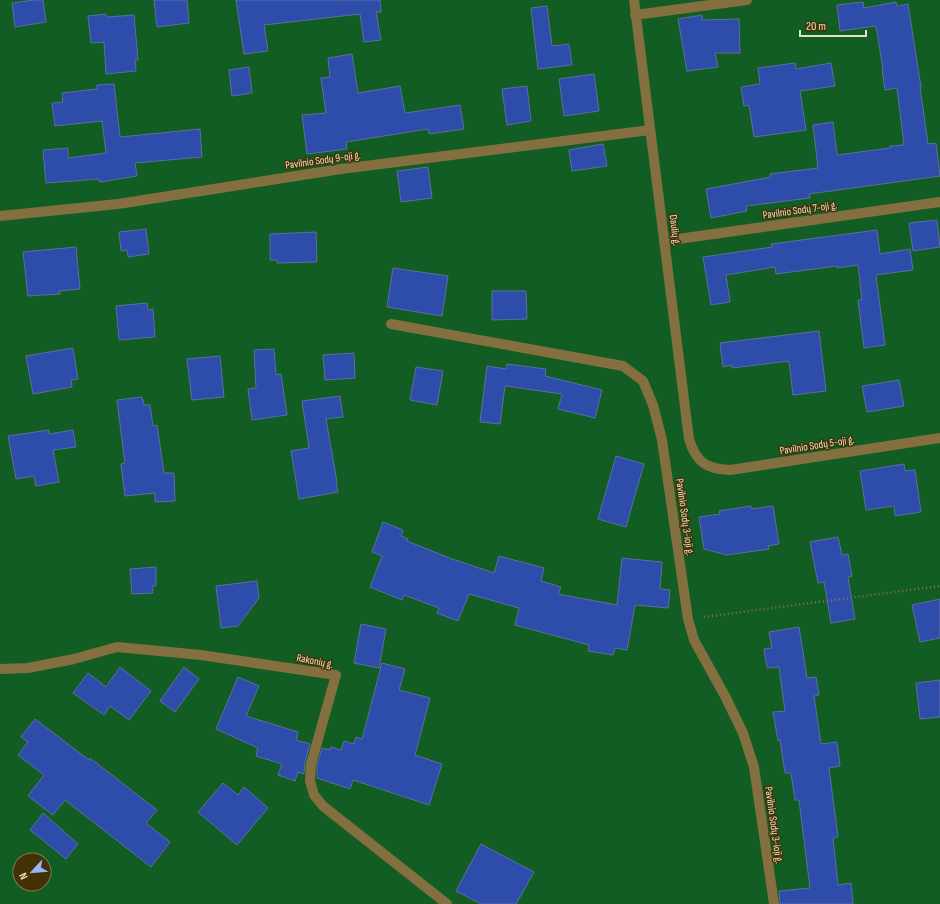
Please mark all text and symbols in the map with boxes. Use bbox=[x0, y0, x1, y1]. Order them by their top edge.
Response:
scale bar bbox=[800, 12, 866, 38]
text: 20 m bbox=[806, 19, 826, 34]
street label: Pavilnio Sodų 9-oji g. bbox=[284, 148, 362, 172]
street label: Pavilnio Sodų 7-oji g. bbox=[762, 198, 838, 222]
street label: Daulių g. bbox=[667, 214, 683, 246]
street label: Pavilnio Sodų 5-oji g. bbox=[779, 433, 855, 457]
street label: Pavilnio Sodų 3-ioji g. bbox=[673, 478, 697, 556]
street label: Rakonių g. bbox=[295, 651, 335, 671]
street label: Pavilnio Sodų 3-ioji g. bbox=[762, 786, 786, 864]
north arrow bbox=[12, 852, 52, 892]
text: N bbox=[16, 871, 31, 882]

